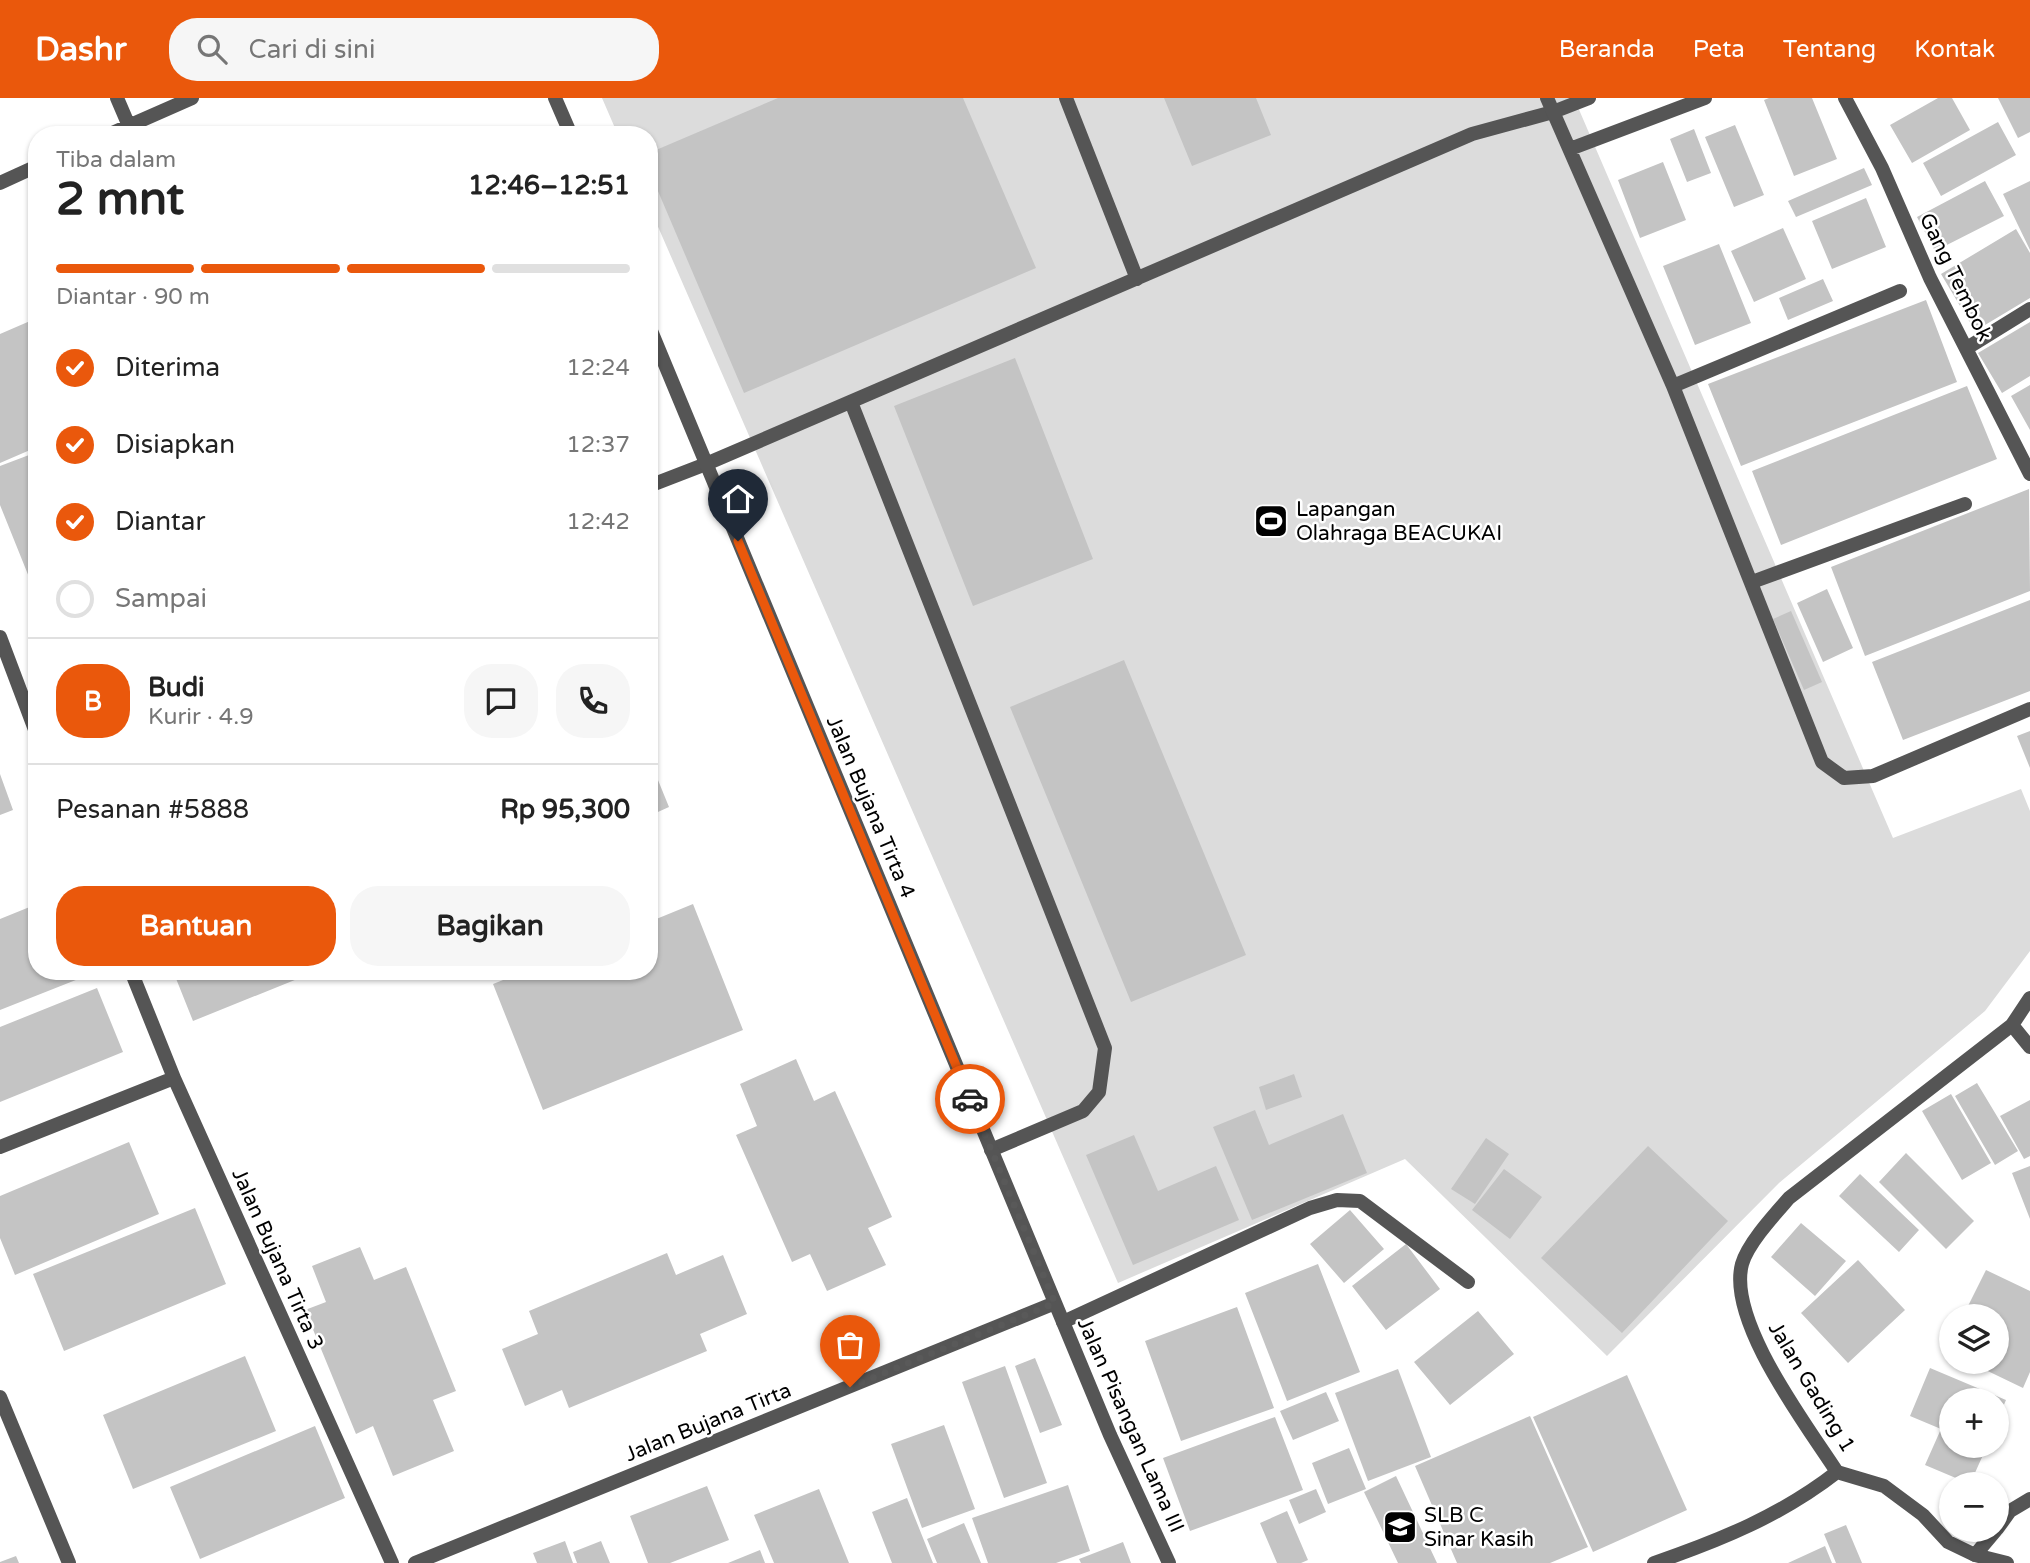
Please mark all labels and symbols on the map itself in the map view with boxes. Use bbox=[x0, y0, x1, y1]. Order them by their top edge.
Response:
street label: Gang Tembok bbox=[1914, 209, 1997, 345]
pin bbox=[708, 469, 768, 541]
place label: Lapangan Olahraga BEACUKAI bbox=[1296, 497, 1502, 546]
sports icon: Lapangan Olahraga BEACUKAI bbox=[1252, 502, 1290, 540]
street label: Jalan Bujana Tirta 4 bbox=[821, 712, 920, 902]
courier bbox=[935, 1064, 1005, 1134]
street label: Jalan Bujana Tirta 3 bbox=[226, 1165, 329, 1354]
street label: Jalan Pisangan Lama III bbox=[1072, 1314, 1189, 1536]
pin bbox=[820, 1315, 880, 1387]
street label: Jalan Gading 1 bbox=[1763, 1318, 1860, 1457]
street label: Jalan Bujana Tirta bbox=[621, 1378, 795, 1467]
place label: SLB C Sinar Kasih bbox=[1424, 1503, 1534, 1552]
school or university icon: SLB C Sinar Kasih bbox=[1381, 1508, 1419, 1546]

